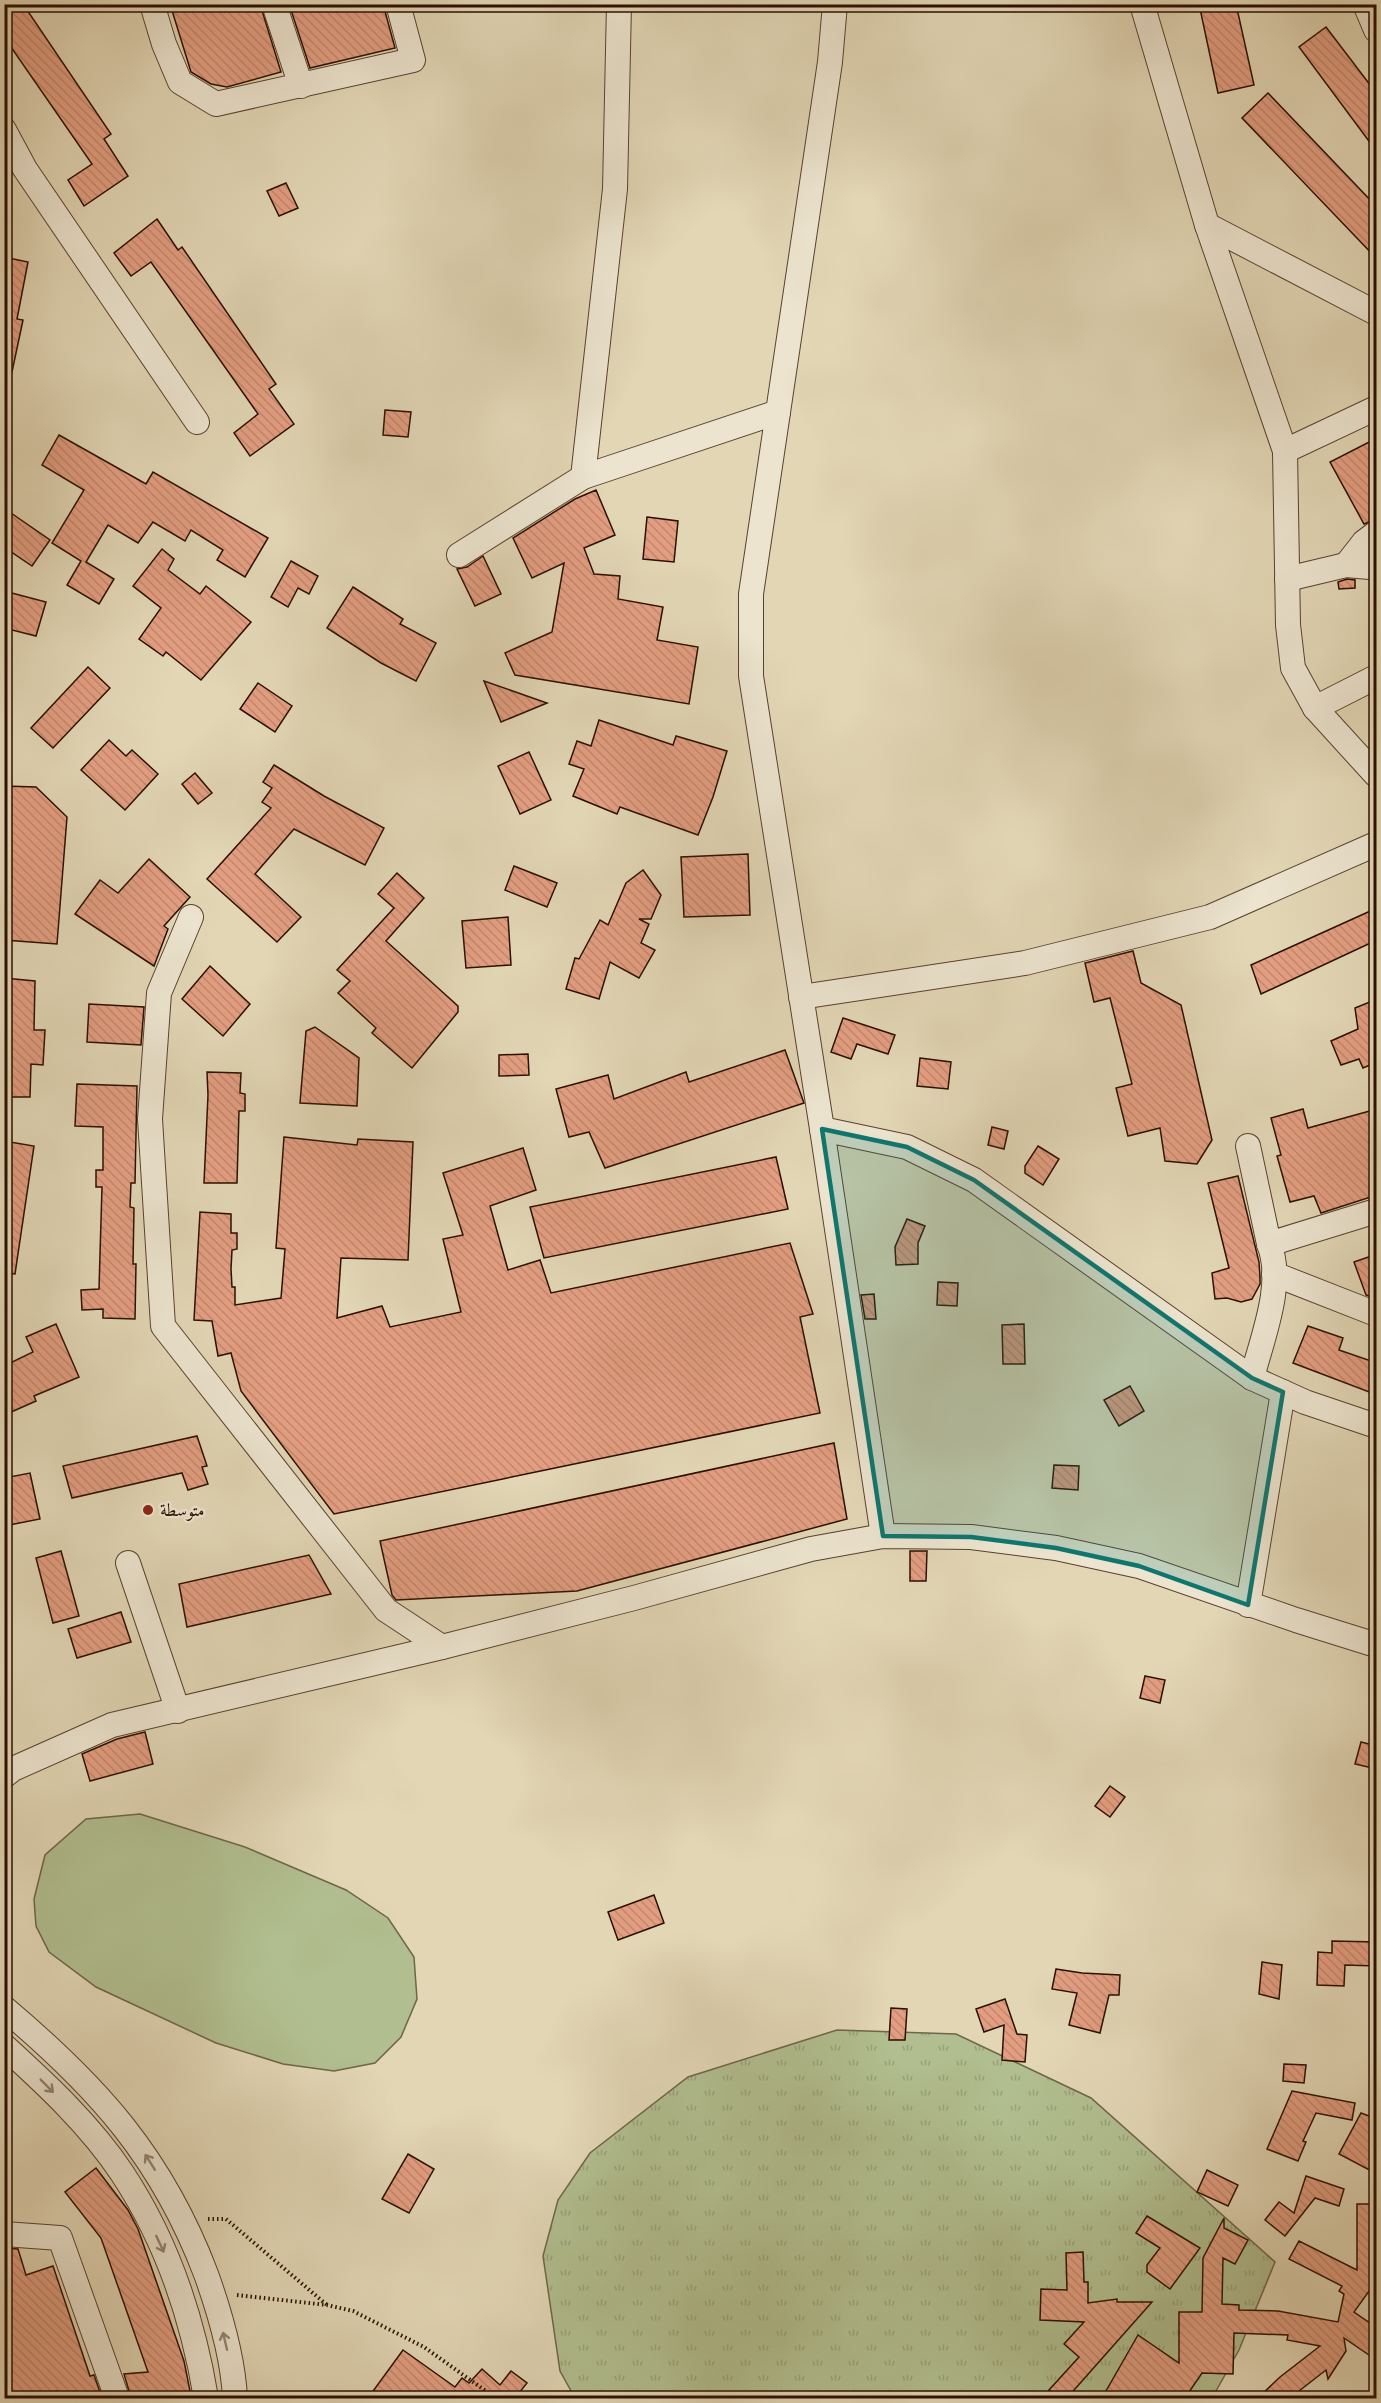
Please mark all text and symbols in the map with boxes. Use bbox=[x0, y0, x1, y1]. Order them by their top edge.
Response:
place label: متوسطة bbox=[160, 1499, 205, 1524]
marker: متوسطة bbox=[141, 1503, 155, 1517]
one-way arrow bbox=[40, 2078, 55, 2093]
one-way arrow bbox=[144, 2154, 156, 2171]
one-way arrow bbox=[154, 2234, 166, 2252]
one-way arrow bbox=[219, 2332, 231, 2351]

